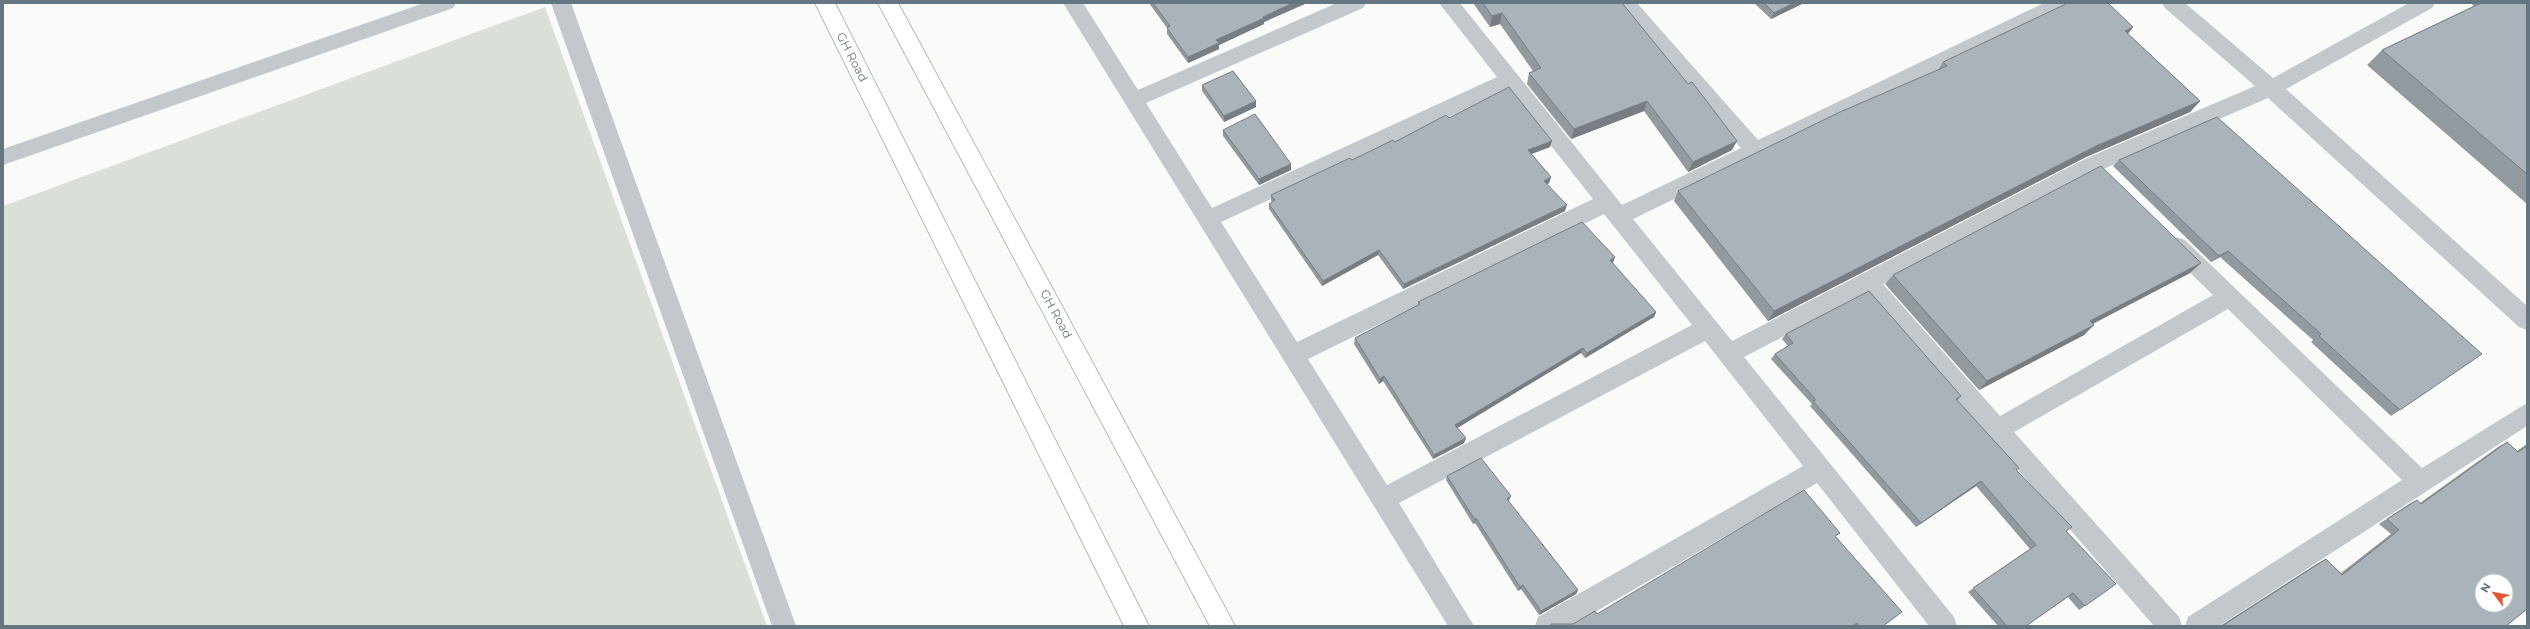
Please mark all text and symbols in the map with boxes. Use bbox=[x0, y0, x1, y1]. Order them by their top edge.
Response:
street label: GH Road bbox=[834, 30, 871, 84]
street label: GH Road bbox=[1037, 287, 1076, 341]
north arrow bbox=[2474, 573, 2514, 613]
text: N bbox=[2477, 580, 2494, 595]

